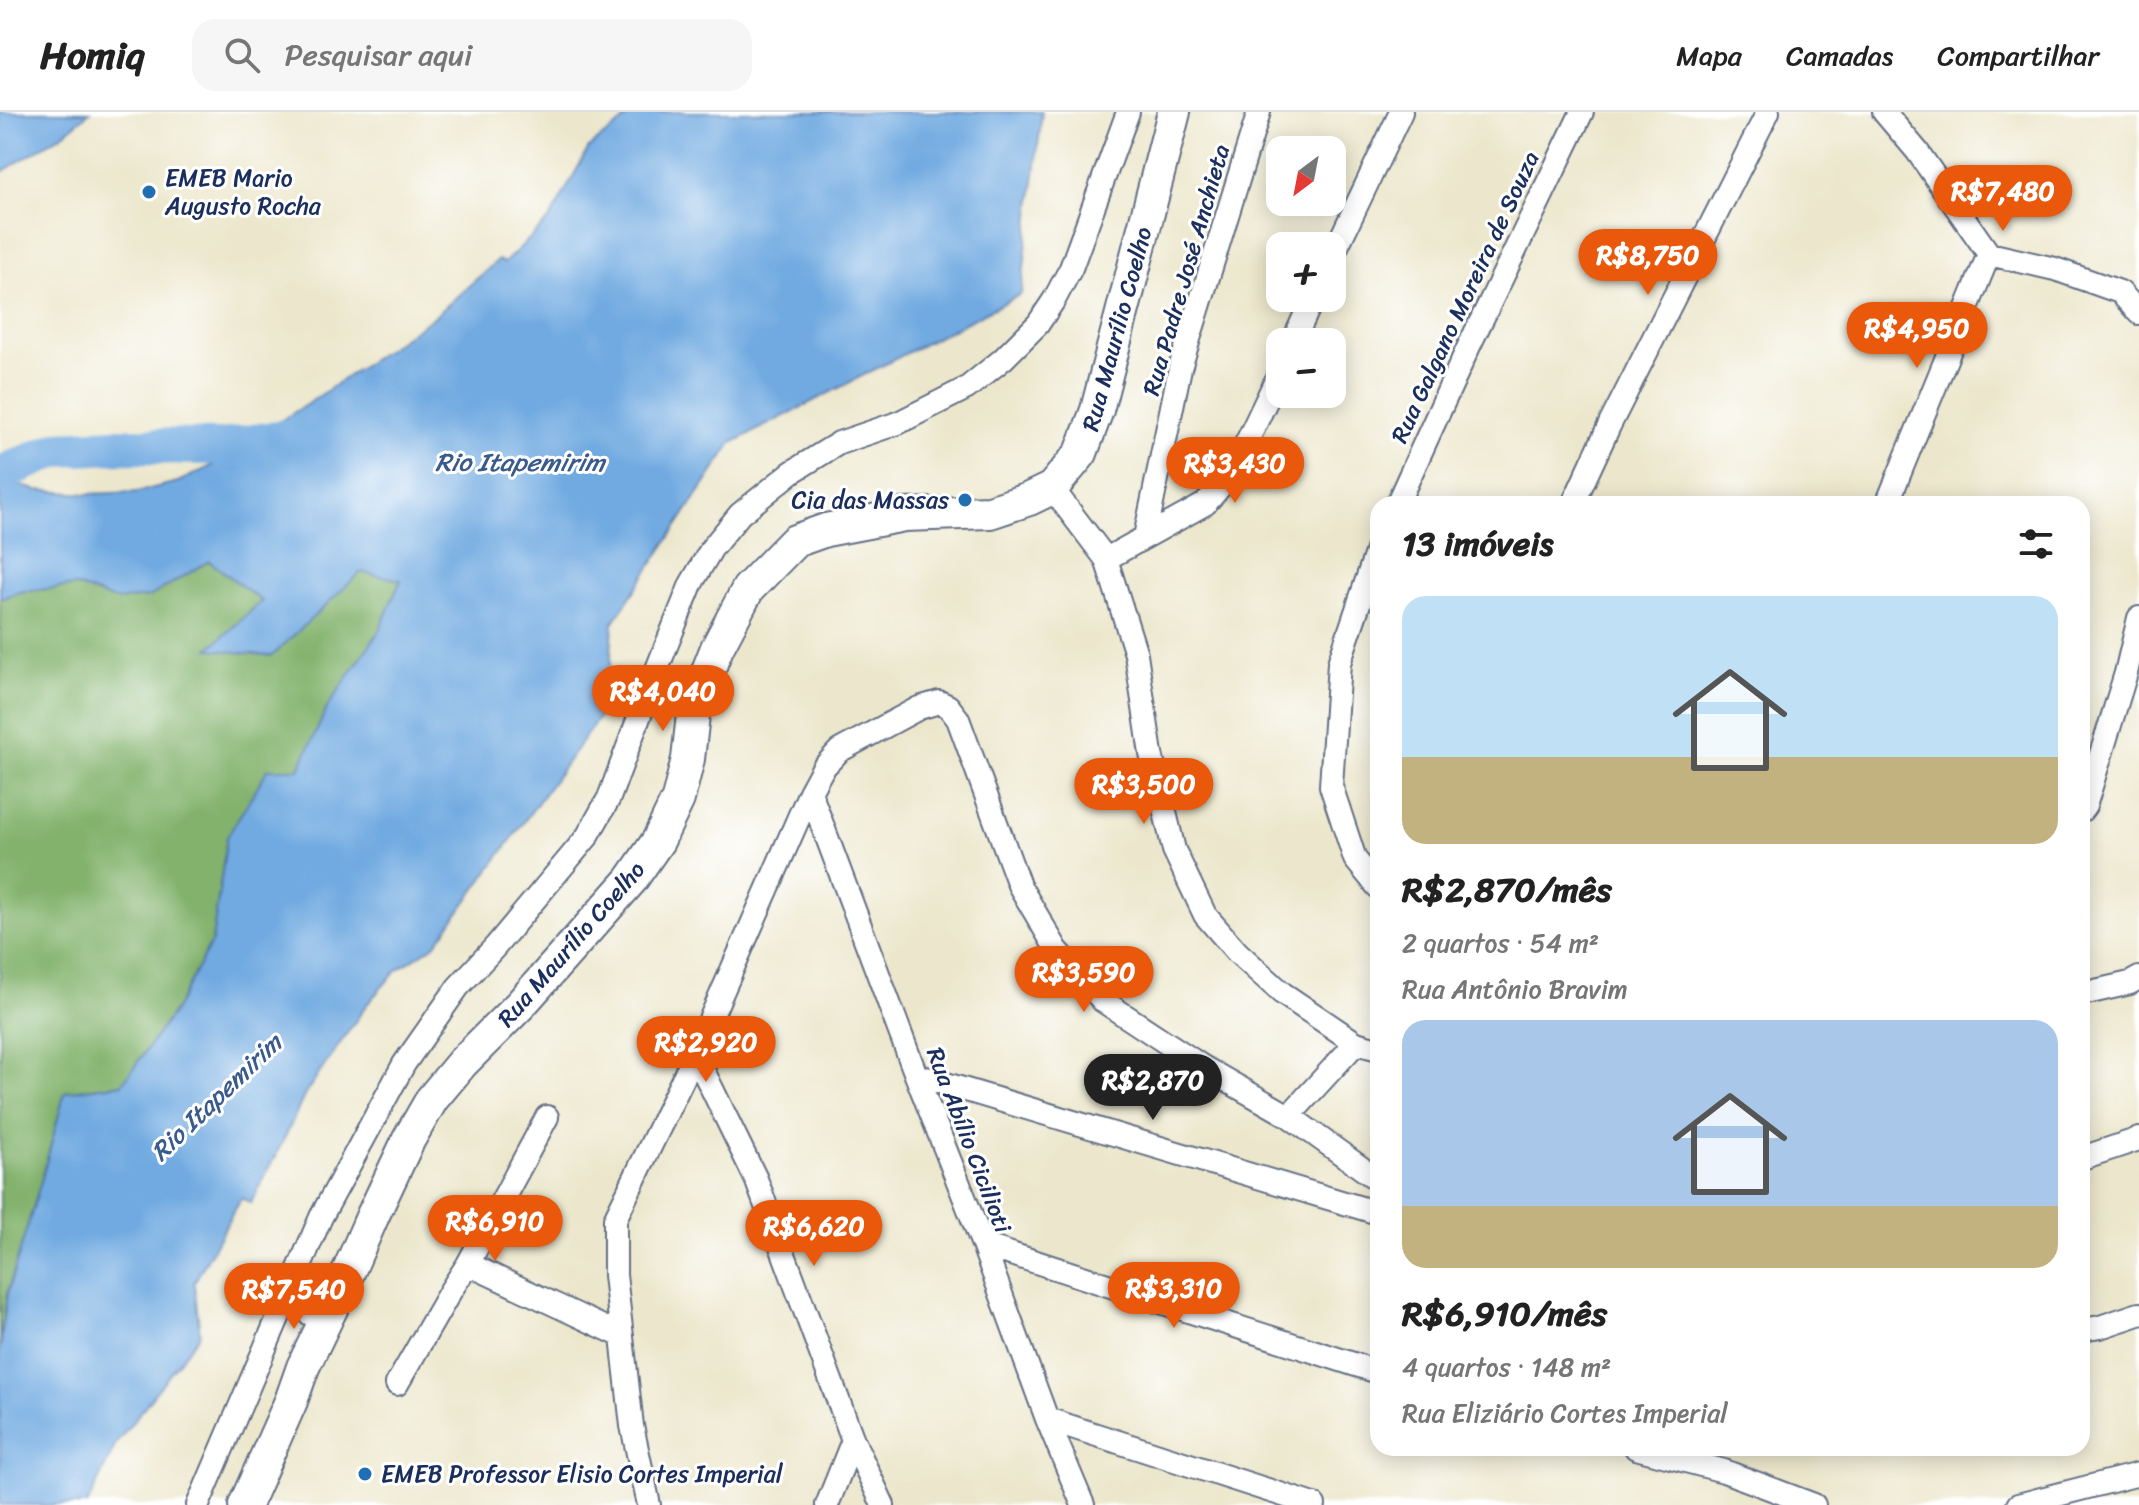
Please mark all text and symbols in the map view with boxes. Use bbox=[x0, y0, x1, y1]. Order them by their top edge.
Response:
search box bbox=[192, 19, 752, 91]
text: Homiq bbox=[40, 22, 144, 89]
text: Pesquisar aqui bbox=[284, 28, 472, 82]
text: Mapa bbox=[1676, 31, 1742, 80]
text: Camadas bbox=[1786, 31, 1893, 80]
text: Compartilhar bbox=[1937, 31, 2099, 80]
icon: search bbox=[220, 33, 264, 77]
north arrow bbox=[1266, 136, 1346, 216]
map controls bbox=[1266, 136, 1346, 408]
street label: Rua Padre José Anchieta bbox=[1130, 139, 1242, 401]
street label: Rua Galgano Moreira de Souza bbox=[1379, 144, 1551, 450]
place label: EMEB Mario Augusto Rocha bbox=[164, 157, 322, 227]
pin: R$7,480 bbox=[1929, 165, 2077, 233]
text: R$7,480 bbox=[1951, 168, 2055, 214]
marker: EMEB Mario Augusto Rocha bbox=[140, 183, 158, 201]
street label: Rua Maurílio Coelho bbox=[1070, 222, 1164, 436]
pin: R$8,750 bbox=[1574, 229, 1722, 297]
button: + bbox=[1266, 232, 1346, 312]
text: R$8,750 bbox=[1596, 232, 1700, 278]
pin: R$4,950 bbox=[1843, 302, 1991, 370]
text: R$4,950 bbox=[1865, 305, 1969, 351]
button: − bbox=[1266, 328, 1346, 408]
pin: R$3,430 bbox=[1161, 437, 1309, 505]
water label: Rio Itapemirim bbox=[435, 439, 607, 485]
text: R$3,430 bbox=[1184, 440, 1286, 486]
place label: Cia das Massas bbox=[792, 479, 949, 521]
marker: Cia das Massas bbox=[956, 491, 974, 509]
text: 13 imóveis bbox=[1402, 514, 1553, 574]
icon: filters bbox=[2014, 522, 2058, 566]
icon: home bbox=[1658, 648, 1802, 792]
pin: R$4,040 bbox=[589, 665, 737, 733]
text: R$4,040 bbox=[610, 668, 716, 714]
pin: R$3,500 bbox=[1070, 758, 1218, 826]
text: R$3,500 bbox=[1092, 761, 1196, 807]
street label: Rua Maurílio Coelho bbox=[486, 851, 656, 1037]
text: R$2,870/mês bbox=[1402, 860, 1612, 920]
text: 2 quartos · 54 m² bbox=[1402, 920, 1599, 966]
pin: R$3,590 bbox=[1010, 946, 1158, 1014]
text: R$3,590 bbox=[1033, 949, 1135, 995]
text: Rua Antônio Bravim bbox=[1402, 966, 1628, 1012]
pin: R$2,920 bbox=[632, 1016, 780, 1084]
text: R$2,920 bbox=[655, 1019, 757, 1065]
water label: Rio Itapemirim bbox=[139, 1020, 294, 1172]
street label: Rua Abílio Cicilioti bbox=[914, 1041, 1024, 1239]
pin: R$2,870 bbox=[1079, 1054, 1227, 1122]
text: R$2,870 bbox=[1102, 1057, 1204, 1103]
icon: home bbox=[1658, 1072, 1802, 1216]
pin: R$6,910 bbox=[421, 1195, 569, 1263]
text: R$6,910 bbox=[446, 1198, 544, 1244]
pin: R$6,620 bbox=[740, 1200, 888, 1268]
text: R$6,620 bbox=[763, 1203, 865, 1249]
pin: R$3,310 bbox=[1100, 1262, 1248, 1330]
pin: R$7,540 bbox=[220, 1263, 368, 1331]
text: R$3,310 bbox=[1126, 1265, 1222, 1311]
text: R$7,540 bbox=[242, 1266, 346, 1312]
text: R$6,910/mês bbox=[1402, 1284, 1607, 1344]
text: 4 quartos · 148 m² bbox=[1402, 1344, 1611, 1390]
text: Rua Eliziário Cortes Imperial bbox=[1402, 1390, 1728, 1436]
place label: EMEB Professor Elisio Cortes Imperial bbox=[381, 1453, 784, 1495]
marker: EMEB Professor Elisio Cortes Imperial bbox=[356, 1465, 374, 1483]

